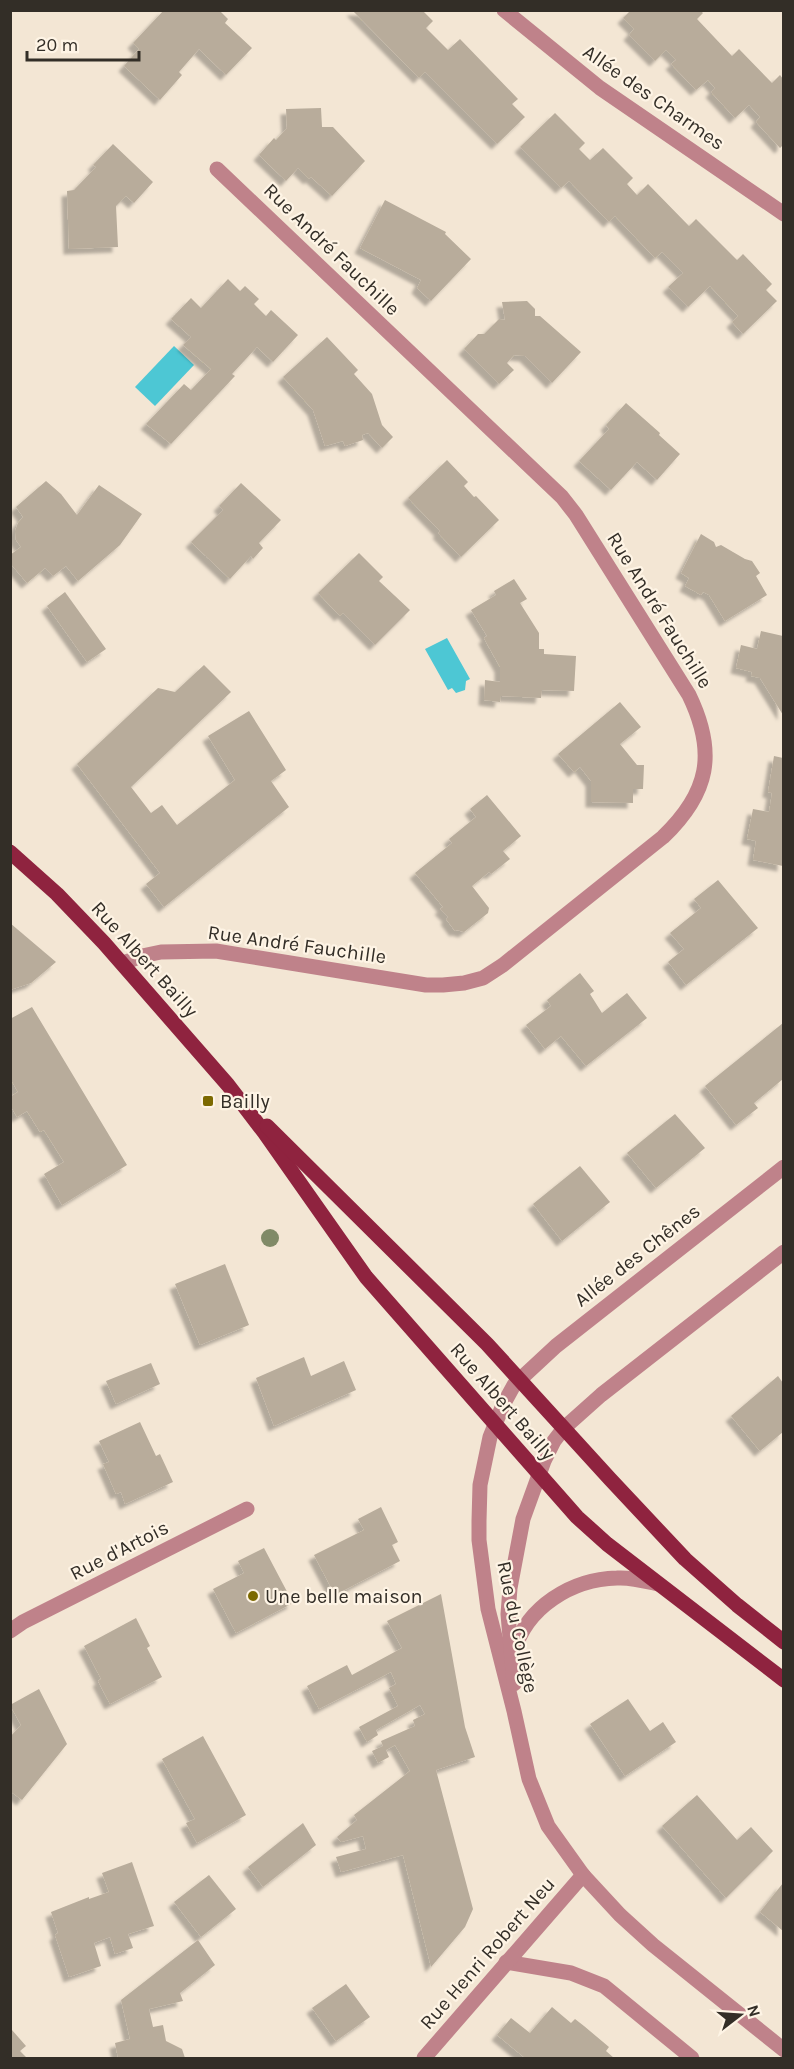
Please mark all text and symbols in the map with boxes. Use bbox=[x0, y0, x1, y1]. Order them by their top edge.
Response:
scale bar bbox=[27, 24, 140, 62]
text: 20 m bbox=[36, 34, 78, 56]
street label: Allée des Charmes bbox=[579, 40, 729, 155]
street label: Rue André Fauchille bbox=[259, 179, 404, 320]
street label: Rue André Fauchille bbox=[602, 528, 717, 693]
street label: Rue Albert Bailly bbox=[87, 897, 203, 1022]
street label: Rue André Fauchille bbox=[206, 921, 388, 968]
place label: Bailly bbox=[220, 1090, 270, 1113]
marker: Bailly bbox=[201, 1094, 215, 1108]
street label: Allée des Chênes bbox=[570, 1199, 705, 1311]
street label: Rue Albert Bailly bbox=[445, 1338, 560, 1465]
street label: Rue d'Artois bbox=[66, 1516, 172, 1585]
street label: Rue du Collège bbox=[492, 1559, 543, 1695]
place label: Une belle maison bbox=[265, 1585, 423, 1608]
marker: Une belle maison bbox=[246, 1589, 260, 1603]
street label: Rue Henri Robert Neu bbox=[415, 1873, 560, 2034]
north arrow bbox=[710, 1985, 770, 2045]
text: N bbox=[743, 2002, 765, 2019]

